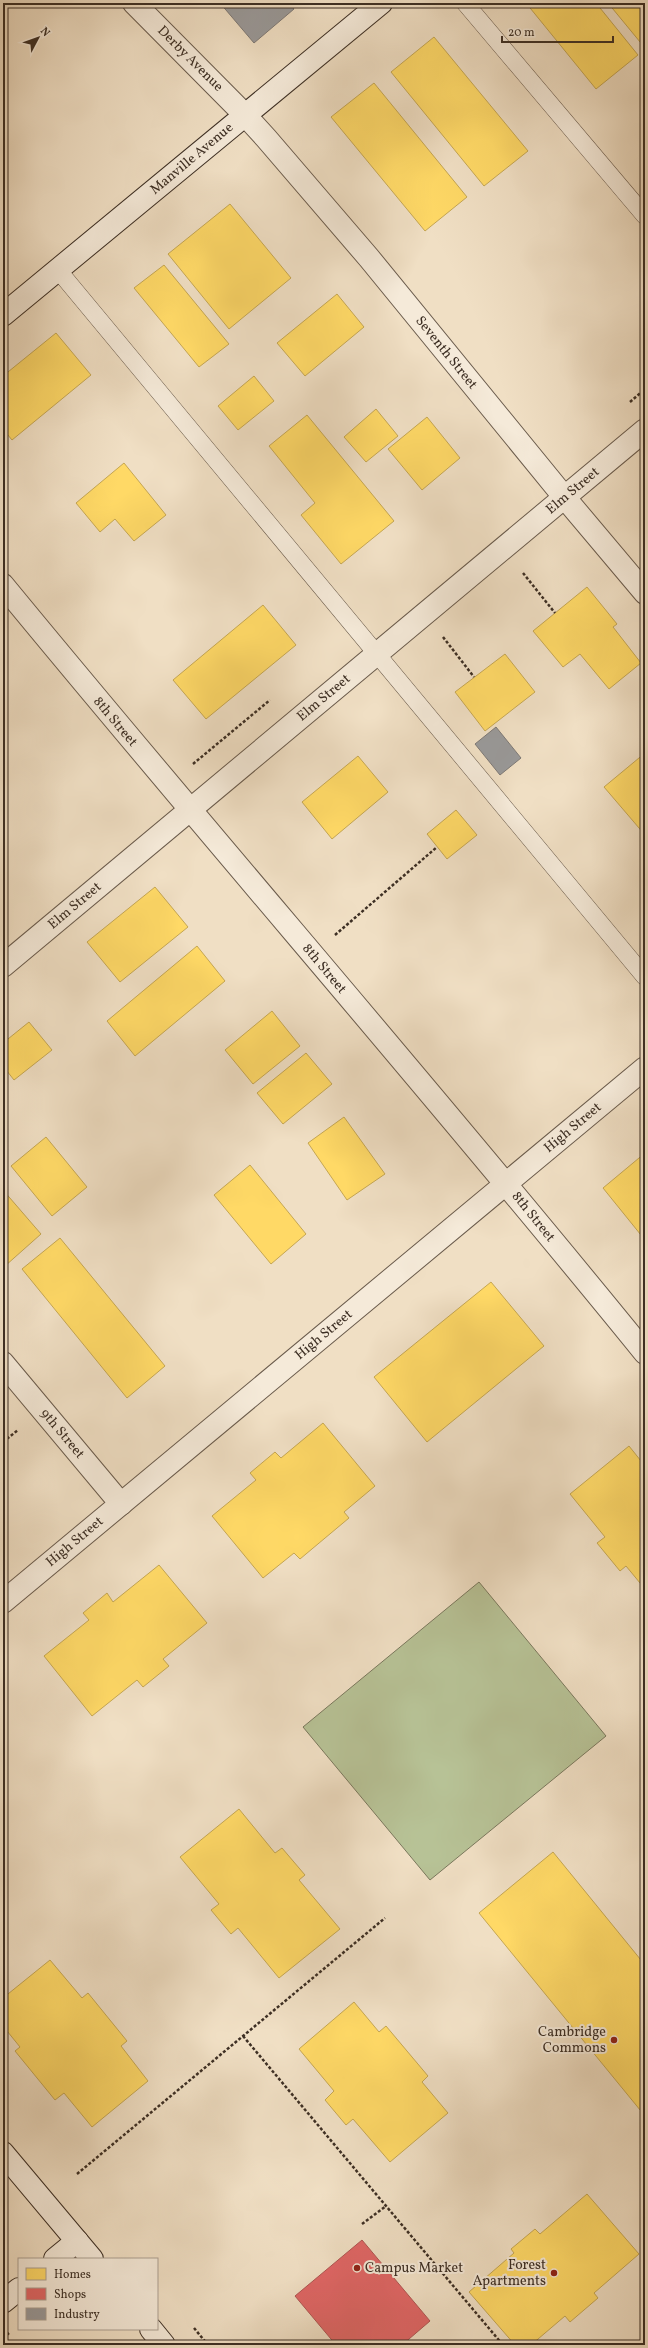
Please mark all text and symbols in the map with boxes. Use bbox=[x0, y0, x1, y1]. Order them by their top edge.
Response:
north arrow bbox=[18, 18, 58, 58]
scale bar bbox=[502, 18, 613, 44]
street label: Derby Avenue bbox=[153, 22, 227, 96]
text: N bbox=[36, 24, 53, 40]
text: 20 m bbox=[508, 25, 535, 41]
street label: Manville Avenue bbox=[146, 118, 238, 199]
street label: Seventh Street bbox=[411, 312, 482, 394]
street label: Elm Street bbox=[542, 463, 604, 519]
street label: Elm Street bbox=[293, 670, 355, 726]
street label: 8th Street bbox=[88, 693, 142, 751]
street label: Elm Street bbox=[44, 878, 106, 934]
street label: 8th Street bbox=[297, 940, 351, 998]
street label: High Street bbox=[540, 1098, 606, 1158]
street label: 8th Street bbox=[507, 1188, 559, 1246]
street label: High Street bbox=[291, 1305, 357, 1365]
street label: 9th Street bbox=[35, 1405, 89, 1463]
street label: High Street bbox=[42, 1512, 108, 1572]
place label: Cambridge Commons bbox=[538, 2023, 606, 2058]
marker: Cambridge Commons bbox=[609, 2035, 619, 2045]
place label: Forest Apartments bbox=[473, 2256, 546, 2291]
legend bbox=[18, 2258, 158, 2330]
place label: Campus Market bbox=[365, 2259, 463, 2278]
marker: Campus Market bbox=[352, 2263, 362, 2273]
text: Homes bbox=[54, 2267, 91, 2283]
marker: Forest Apartments bbox=[549, 2268, 559, 2278]
text: Shops bbox=[54, 2287, 86, 2303]
text: Industry bbox=[54, 2307, 100, 2323]

